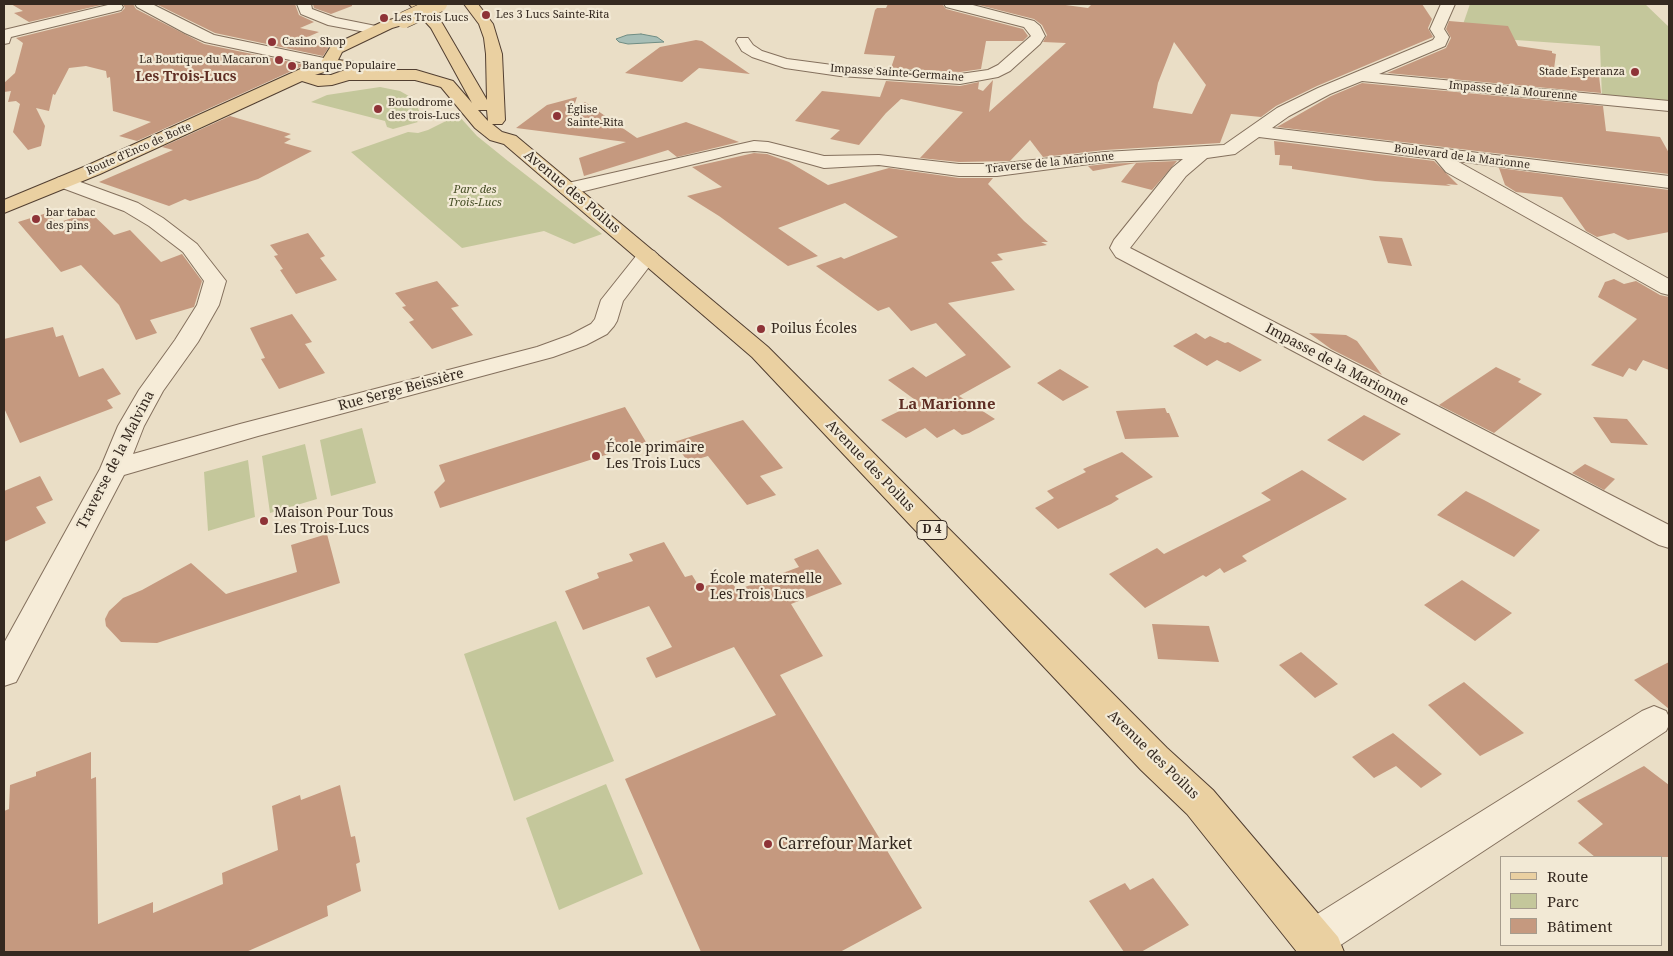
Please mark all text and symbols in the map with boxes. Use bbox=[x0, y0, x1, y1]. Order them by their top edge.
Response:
place label: Les 3 Lucs Sainte-Rita bbox=[496, 8, 609, 22]
marker: Les 3 Lucs Sainte-Rita bbox=[480, 9, 492, 21]
place label: Les Trois Lucs bbox=[394, 11, 468, 25]
marker: Les Trois Lucs bbox=[378, 12, 390, 24]
place label: Casino Shop bbox=[282, 35, 346, 49]
marker: Casino Shop bbox=[266, 36, 278, 48]
place label: La Boutique du Macaron bbox=[139, 53, 269, 67]
marker: La Boutique du Macaron bbox=[273, 54, 285, 66]
place label: Banque Populaire bbox=[302, 59, 396, 73]
marker: Banque Populaire bbox=[286, 60, 298, 72]
street label: Impasse Sainte-Germaine bbox=[830, 62, 964, 84]
place label: Stade Esperanza bbox=[1539, 65, 1625, 79]
marker: Stade Esperanza bbox=[1629, 66, 1641, 78]
district label: Les Trois-Lucs bbox=[135, 69, 237, 85]
street label: Impasse de la Mourenne bbox=[1448, 79, 1578, 103]
place label: Boulodrome des trois-Lucs bbox=[388, 96, 460, 122]
marker: Boulodrome des trois-Lucs bbox=[372, 103, 384, 115]
place label: Église Sainte-Rita bbox=[567, 103, 624, 129]
marker: Église Sainte-Rita bbox=[551, 110, 563, 122]
street label: Route d'Enco de Botte bbox=[84, 120, 194, 178]
street label: Boulevard de la Marionne bbox=[1393, 142, 1531, 172]
street label: Avenue des Poilus bbox=[521, 147, 623, 237]
street label: Traverse de la Marionne bbox=[985, 150, 1115, 176]
park label: Parc des Trois-Lucs bbox=[448, 183, 502, 209]
place label: bar tabac des pins bbox=[46, 206, 95, 232]
marker: bar tabac des pins bbox=[30, 213, 42, 225]
street label: Impasse de la Marionne bbox=[1262, 320, 1412, 410]
place label: Poilus Écoles bbox=[771, 321, 857, 337]
marker: Poilus Écoles bbox=[755, 323, 767, 335]
street label: Rue Serge Beissière bbox=[336, 365, 466, 415]
street label: Traverse de la Malvina bbox=[74, 388, 158, 532]
district label: La Marionne bbox=[899, 396, 995, 414]
street label: Avenue des Poilus bbox=[822, 417, 918, 515]
place label: École primaire Les Trois Lucs bbox=[606, 440, 705, 472]
marker: École primaire Les Trois Lucs bbox=[590, 450, 602, 462]
place label: Maison Pour Tous Les Trois-Lucs bbox=[274, 505, 393, 538]
marker: Maison Pour Tous Les Trois-Lucs bbox=[258, 515, 270, 527]
road number: D 4 bbox=[917, 520, 947, 540]
place label: École maternelle Les Trois Lucs bbox=[710, 571, 822, 604]
marker: École maternelle Les Trois Lucs bbox=[694, 581, 706, 593]
street label: Avenue des Poilus bbox=[1104, 707, 1202, 803]
place label: Carrefour Market bbox=[778, 834, 912, 854]
marker: Carrefour Market bbox=[762, 838, 774, 850]
legend bbox=[1500, 856, 1663, 946]
text: Route bbox=[1547, 866, 1588, 886]
text: Parc bbox=[1547, 891, 1579, 911]
text: Bâtiment bbox=[1547, 916, 1613, 936]

